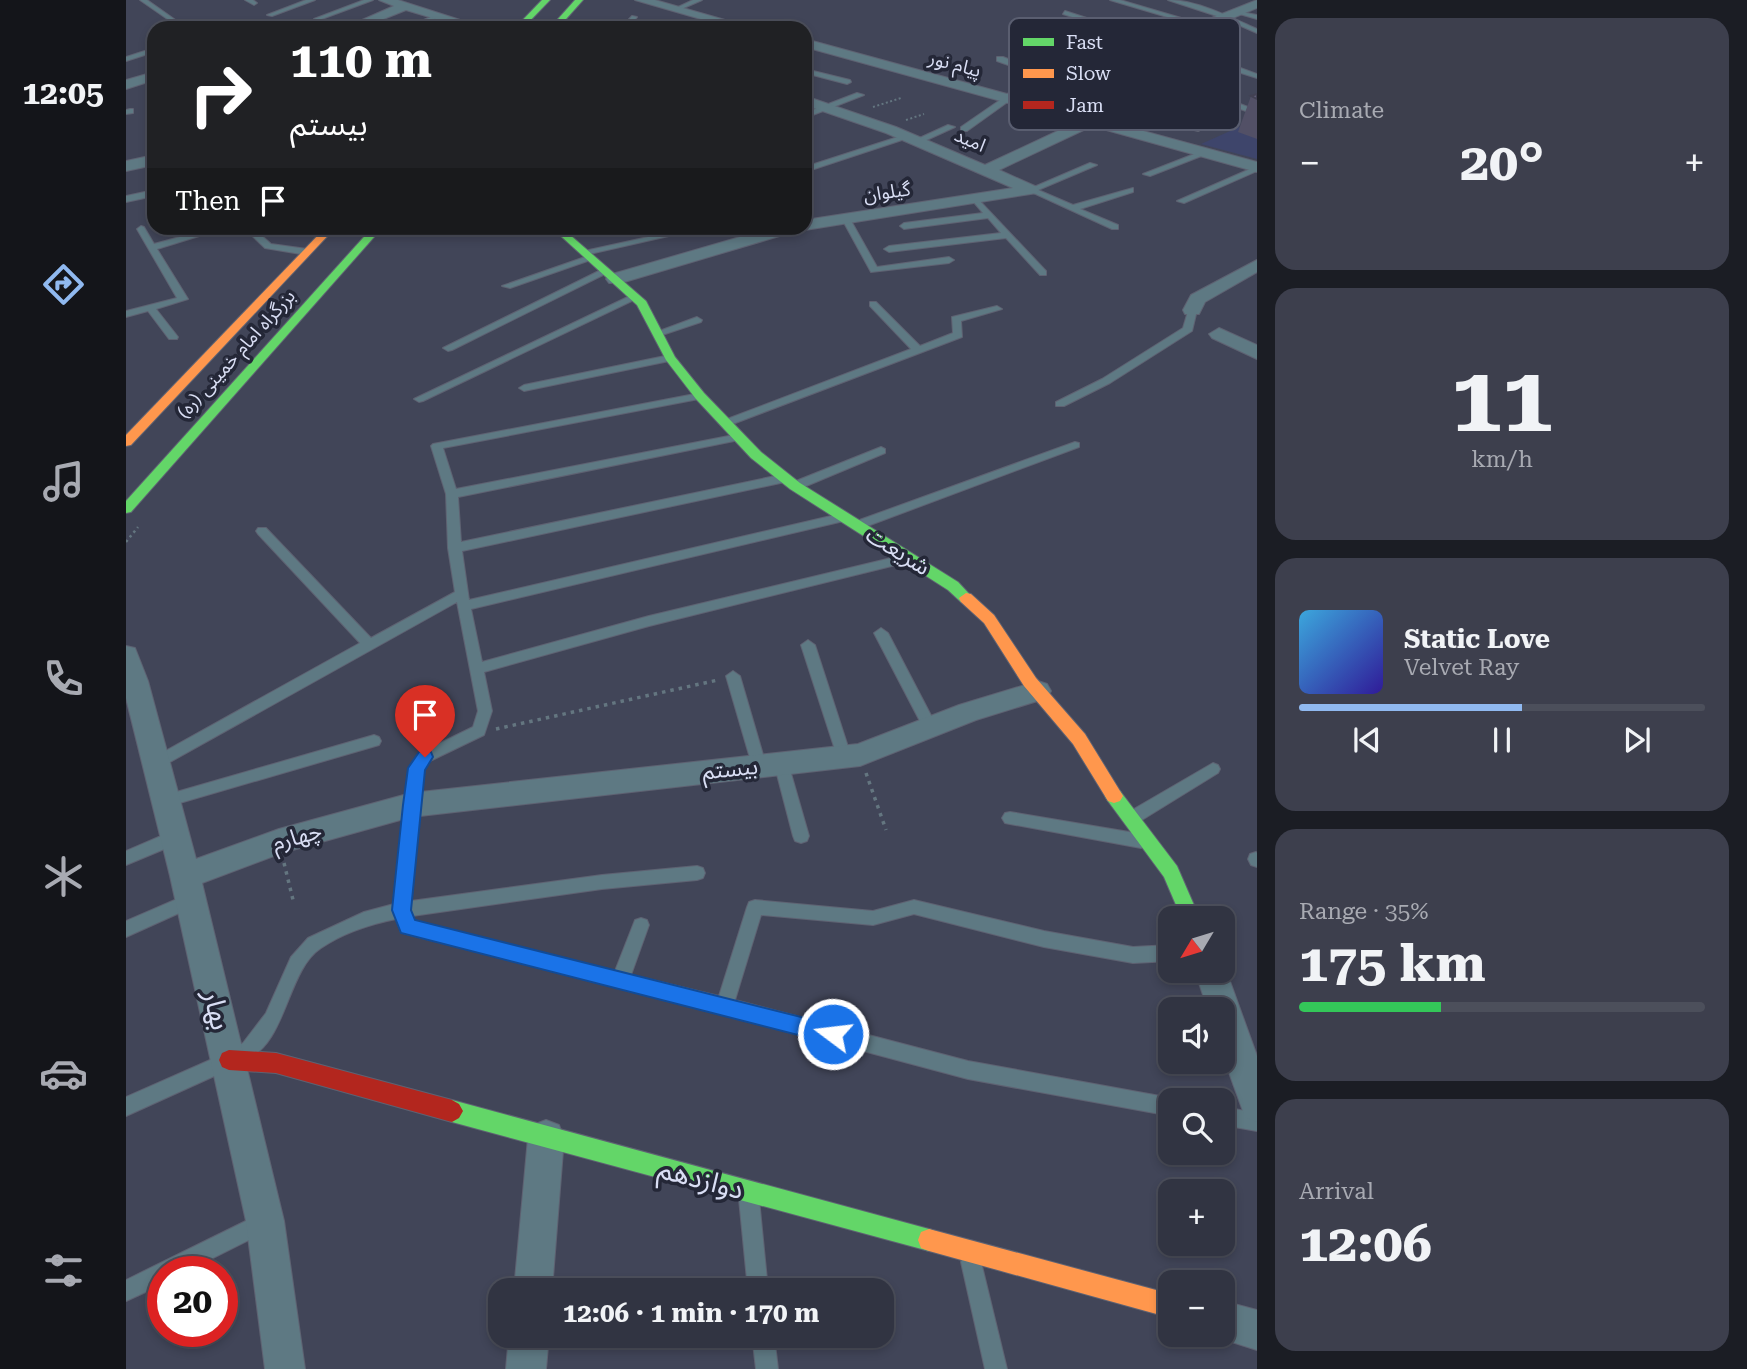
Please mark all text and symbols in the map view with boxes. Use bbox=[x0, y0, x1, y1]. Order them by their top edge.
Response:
legend bbox=[1009, 18, 1240, 130]
text: Fast bbox=[1066, 31, 1103, 54]
text: 110 m bbox=[290, 32, 432, 89]
street label: پیام نور bbox=[925, 46, 984, 85]
icon: right bbox=[175, 49, 266, 140]
text: Slow bbox=[1066, 62, 1111, 85]
text: 12:05 bbox=[22, 74, 104, 112]
text: Jam bbox=[1066, 94, 1104, 117]
text: Climate bbox=[1299, 97, 1384, 124]
text: بیستم bbox=[290, 105, 368, 143]
street label: امید bbox=[951, 123, 989, 157]
text: 20° bbox=[1460, 132, 1544, 193]
text: − bbox=[1299, 141, 1320, 185]
text: + bbox=[1684, 141, 1705, 185]
street label: گیلوان bbox=[862, 177, 913, 207]
icon: arrive bbox=[254, 182, 292, 220]
text: Then bbox=[175, 186, 240, 216]
icon: directions bbox=[39, 260, 88, 309]
street label: بزرگراه امام خمینی (ره) bbox=[172, 285, 302, 425]
text: 11 bbox=[1451, 347, 1553, 453]
text: km/h bbox=[1471, 446, 1533, 473]
icon: music bbox=[39, 457, 88, 506]
street label: شریعت bbox=[861, 521, 935, 581]
text: Static Love bbox=[1404, 624, 1550, 654]
icon: phone bbox=[39, 654, 88, 703]
text: Velvet Ray bbox=[1404, 654, 1519, 681]
pin bbox=[395, 685, 455, 757]
icon: arrive bbox=[406, 696, 444, 734]
icon: previous bbox=[1348, 721, 1386, 759]
icon: pause bbox=[1483, 721, 1521, 759]
icon: next bbox=[1618, 721, 1656, 759]
street label: بیستم bbox=[701, 753, 759, 788]
street label: چهارم bbox=[269, 817, 326, 861]
icon: climate bbox=[39, 852, 88, 901]
text: Range · 35% bbox=[1299, 898, 1428, 925]
north arrow bbox=[1158, 906, 1236, 984]
map controls bbox=[1158, 906, 1235, 1347]
text: 175 km bbox=[1299, 933, 1486, 994]
street label: بهار bbox=[196, 986, 238, 1033]
position arrow bbox=[796, 997, 870, 1071]
button: sound bbox=[1158, 997, 1235, 1074]
icon: car bbox=[39, 1049, 88, 1098]
button: search bbox=[1158, 1088, 1235, 1165]
street label: دوازدهم bbox=[653, 1152, 747, 1211]
text: Arrival bbox=[1299, 1178, 1374, 1205]
button: + bbox=[1158, 1179, 1235, 1256]
text: 12:06 bbox=[1299, 1213, 1432, 1274]
icon: filters bbox=[39, 1246, 88, 1295]
speed limit sign: 20 bbox=[147, 1256, 238, 1347]
button: − bbox=[1158, 1270, 1235, 1347]
text: 12:06 · 1 min · 170 m bbox=[563, 1298, 819, 1328]

